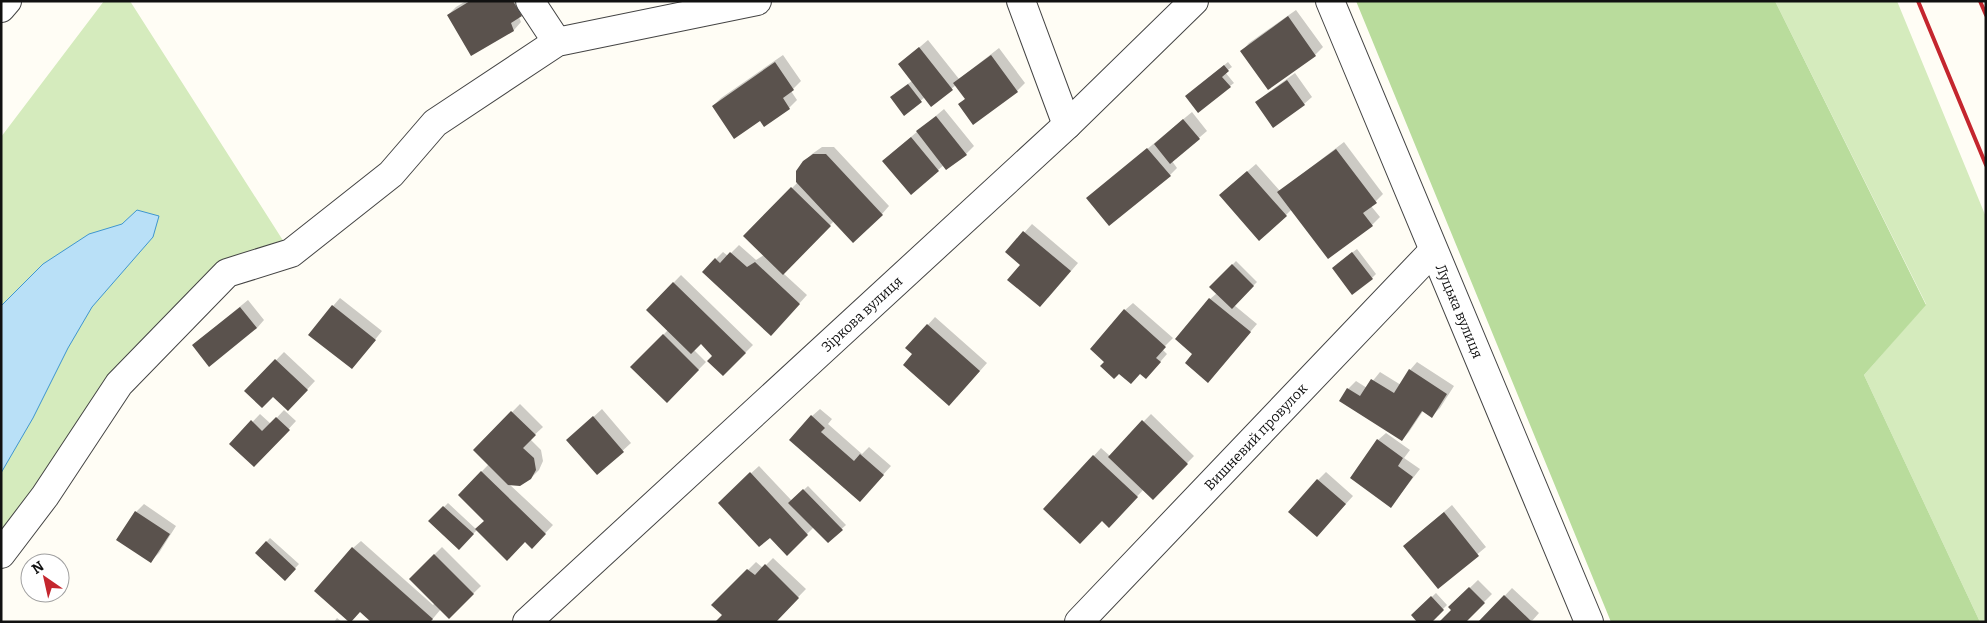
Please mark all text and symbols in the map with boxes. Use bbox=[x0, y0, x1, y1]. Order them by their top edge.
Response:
street label: Луцька вулиця bbox=[1432, 261, 1487, 361]
street label: Зіркова вулиця bbox=[818, 272, 906, 355]
street label: Вишневий провулок bbox=[1201, 379, 1311, 494]
north arrow bbox=[20, 553, 70, 603]
text: N bbox=[29, 557, 47, 578]

